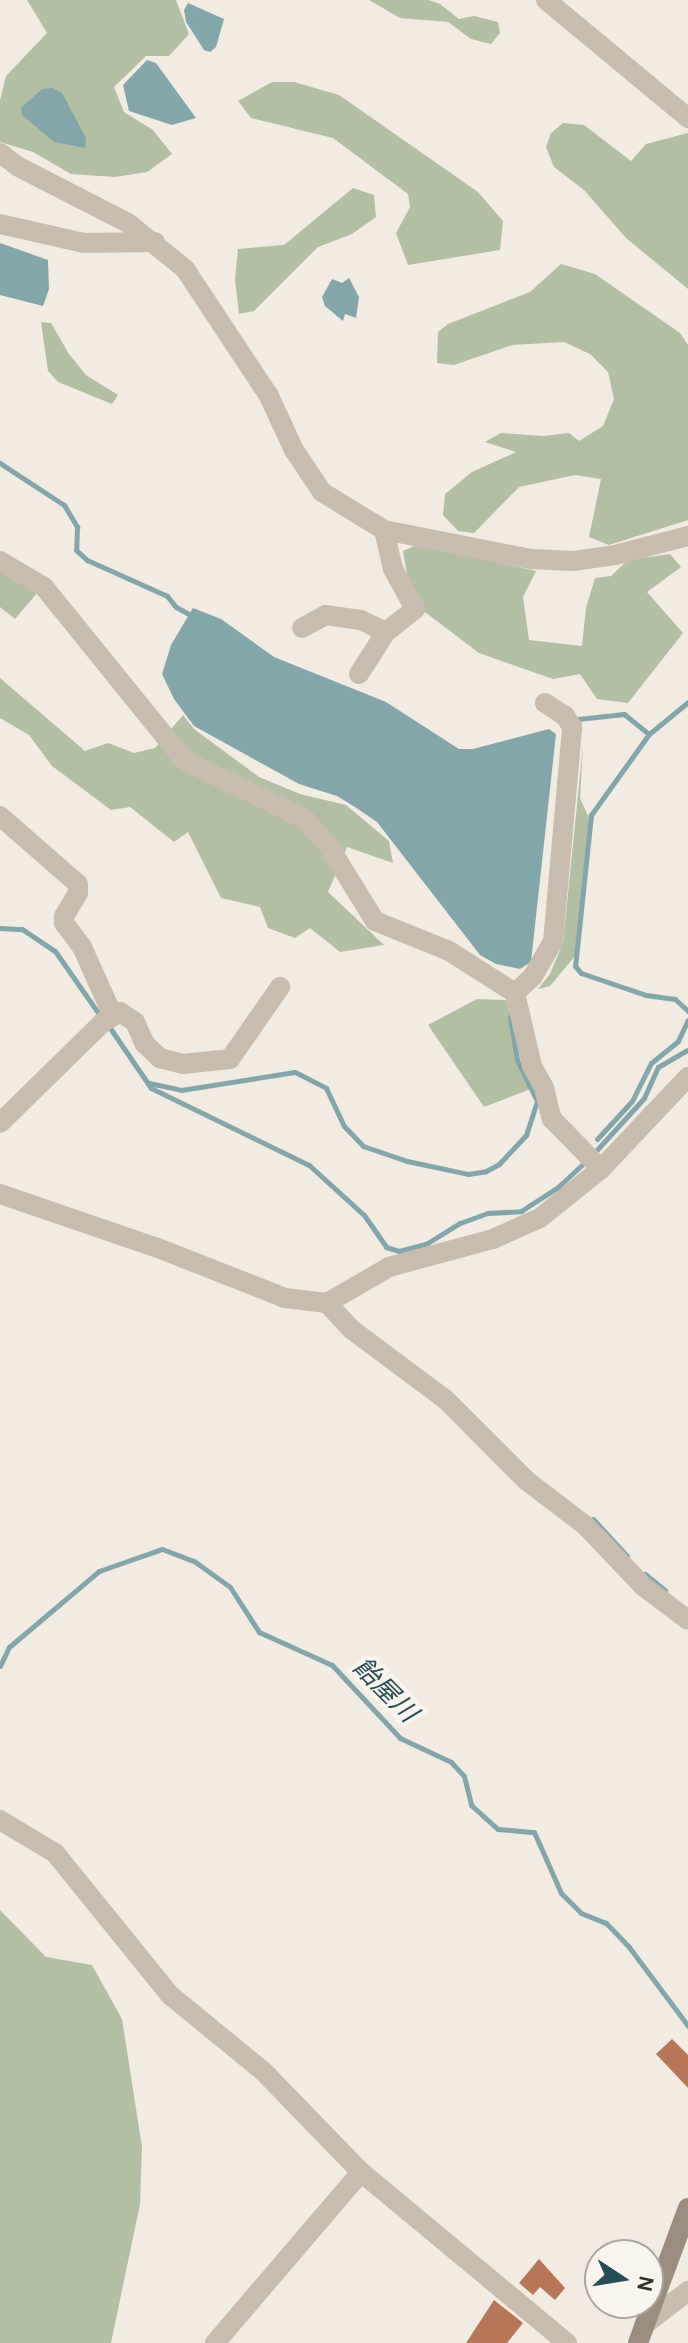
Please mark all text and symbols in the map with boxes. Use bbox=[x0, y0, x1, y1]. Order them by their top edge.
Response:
water label: 飴屋川 bbox=[346, 1651, 424, 1729]
north arrow bbox=[584, 2239, 664, 2319]
text: N bbox=[631, 2273, 660, 2294]

